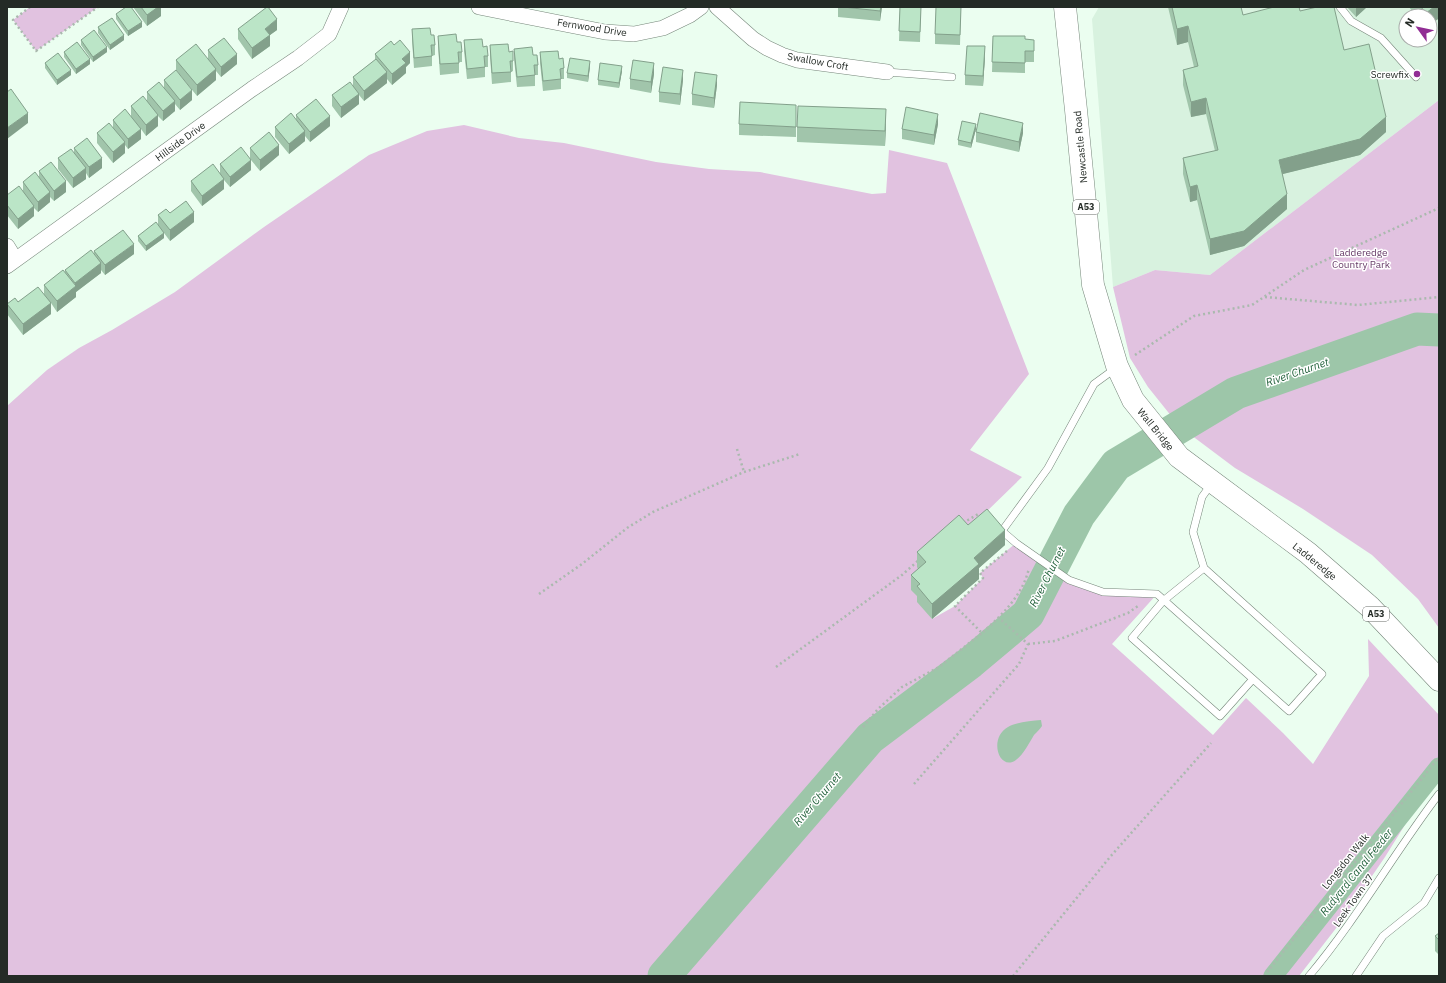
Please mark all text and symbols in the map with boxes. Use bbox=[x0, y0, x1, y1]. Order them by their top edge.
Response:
north arrow bbox=[1398, 8, 1438, 48]
text: N bbox=[1402, 15, 1418, 30]
street label: Fernwood Drive bbox=[556, 16, 628, 39]
street label: Swallow Croft bbox=[786, 50, 850, 73]
place label: Screwfix bbox=[1371, 68, 1409, 81]
marker: Screwfix bbox=[1412, 69, 1422, 79]
street label: Newcastle Road bbox=[1071, 110, 1090, 184]
street label: Hillside Drive bbox=[153, 118, 208, 164]
road number: A53 bbox=[1073, 200, 1099, 214]
park label: Ladderedge Country Park bbox=[1332, 246, 1391, 271]
water label: River Churnet bbox=[1264, 355, 1331, 389]
street label: Wall Bridge bbox=[1134, 405, 1177, 454]
street label: Ladderedge bbox=[1290, 540, 1340, 583]
water label: River Churnet bbox=[1026, 544, 1068, 609]
road number: A53 bbox=[1363, 607, 1389, 621]
water label: River Churnet bbox=[790, 769, 844, 828]
water label: Rudyard Canal Feeder bbox=[1317, 825, 1396, 918]
street label: Longsdon Walk bbox=[1319, 830, 1372, 892]
street label: Leek Town 37 bbox=[1330, 871, 1376, 929]

